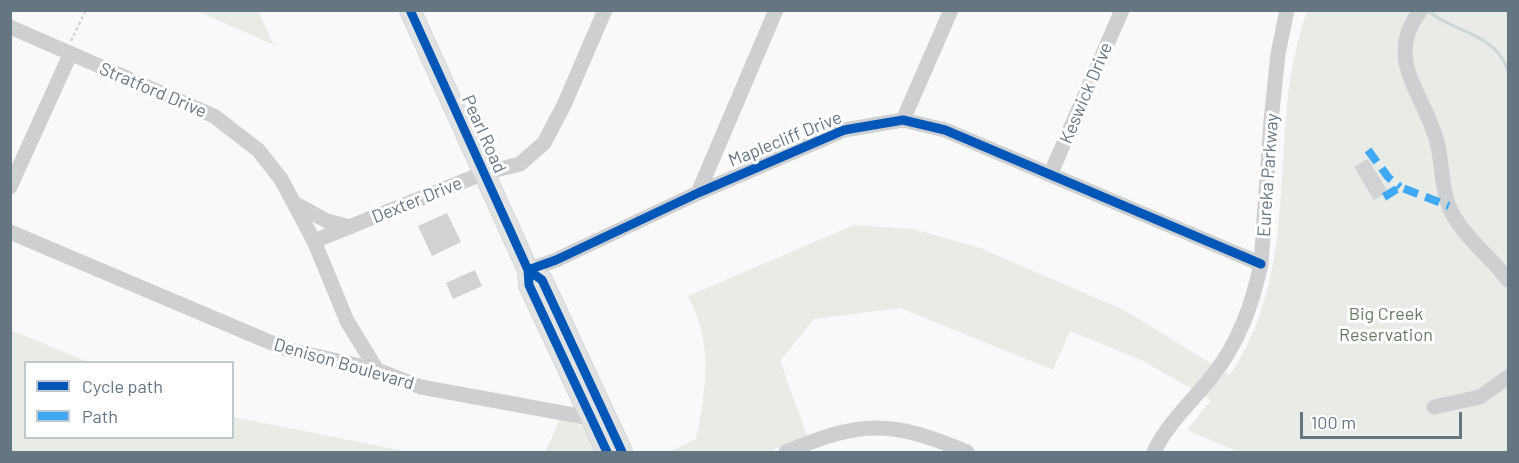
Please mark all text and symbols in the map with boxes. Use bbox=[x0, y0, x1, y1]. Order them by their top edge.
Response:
street label: Keswick Drive bbox=[1055, 39, 1117, 147]
street label: Stratford Drive bbox=[96, 58, 210, 122]
street label: Pearl Road bbox=[457, 92, 511, 176]
street label: Maplecliff Drive bbox=[725, 106, 845, 172]
street label: Eureka Parkway bbox=[1253, 113, 1283, 237]
street label: Dexter Drive bbox=[369, 172, 465, 228]
park label: Big Creek Reservation bbox=[1339, 303, 1433, 346]
street label: Denison Boulevard bbox=[271, 334, 417, 394]
legend bbox=[24, 361, 234, 439]
text: Cycle path bbox=[82, 375, 163, 397]
scale bar bbox=[1303, 400, 1465, 438]
text: Path bbox=[82, 405, 118, 427]
text: 100 m bbox=[1311, 411, 1356, 433]

